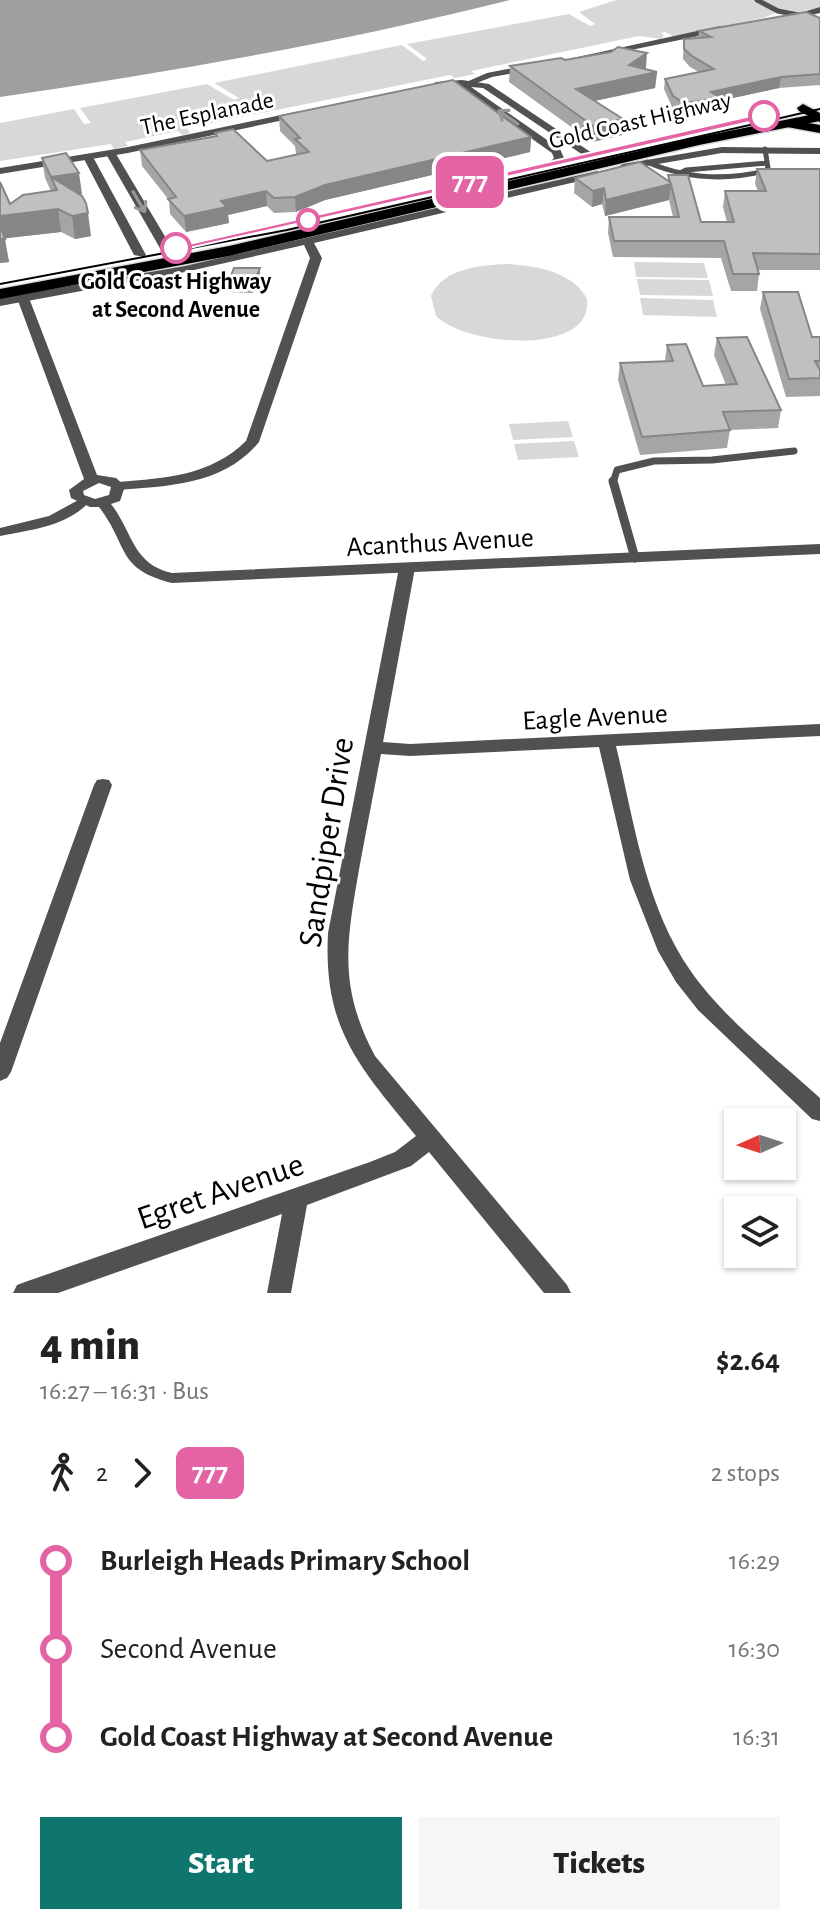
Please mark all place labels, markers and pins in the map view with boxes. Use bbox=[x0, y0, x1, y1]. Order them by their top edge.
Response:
unlabelled marker bbox=[749, 101, 779, 131]
unlabelled marker bbox=[297, 209, 319, 231]
marker: Gold Coast Highway at Second Avenue bbox=[161, 233, 191, 263]
place label: Gold Coast Highway at Second Avenue bbox=[81, 270, 272, 322]

